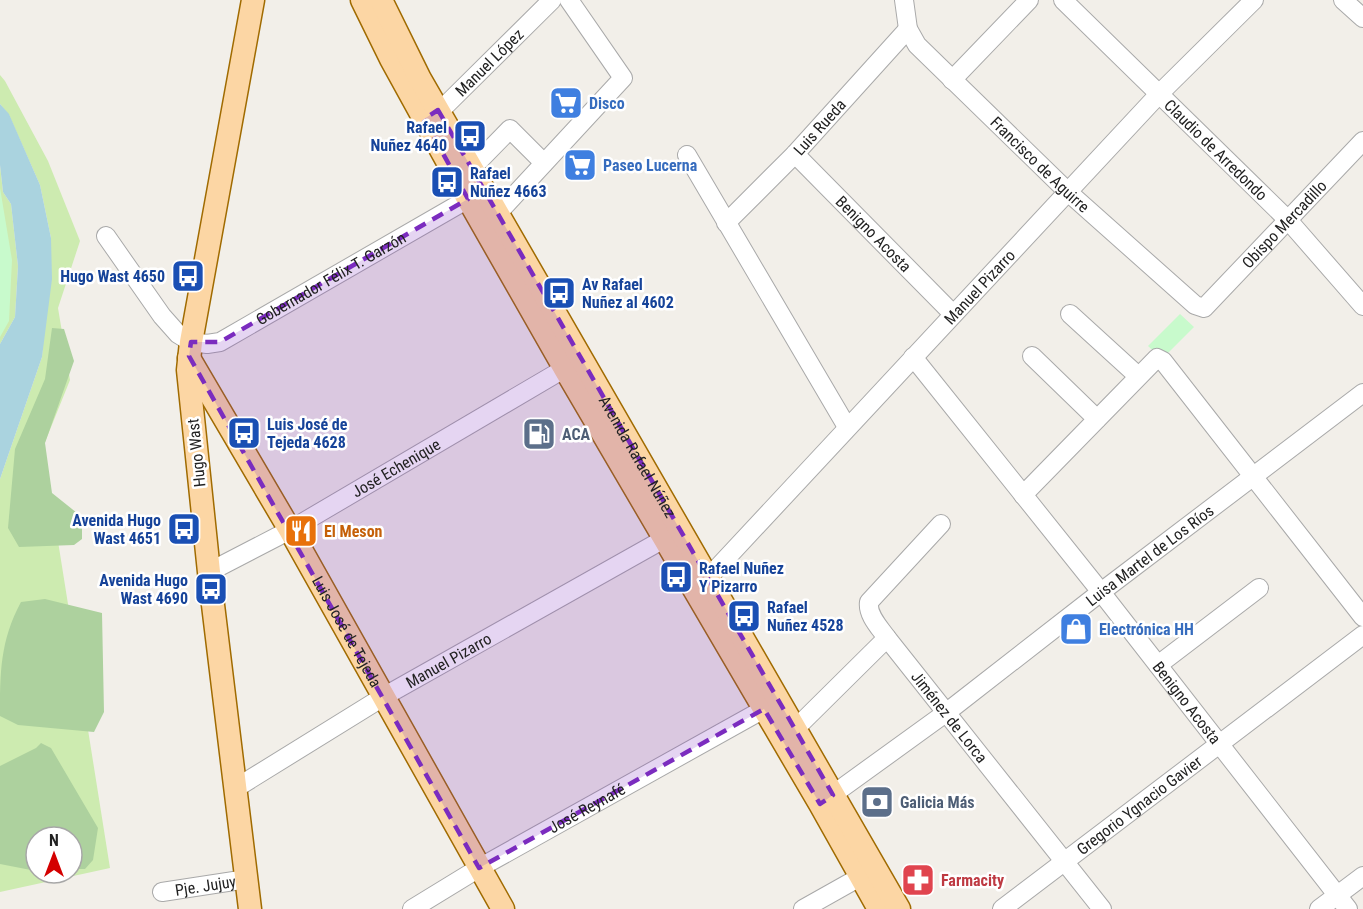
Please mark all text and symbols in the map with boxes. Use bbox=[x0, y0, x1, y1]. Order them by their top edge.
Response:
street label: Manuel López bbox=[451, 25, 527, 100]
supermarket icon: Disco bbox=[548, 85, 584, 121]
place label: Disco bbox=[589, 94, 625, 113]
street label: Luis Rueda bbox=[790, 95, 850, 159]
street label: Claudio de Arredondo bbox=[1160, 95, 1271, 205]
street label: Francisco de Aguirre bbox=[986, 113, 1093, 216]
place label: Rafael Nuñez 4640 bbox=[371, 118, 447, 155]
bus stop icon: Rafael Nuñez 4640 bbox=[452, 118, 488, 154]
supermarket icon: Paseo Lucerna bbox=[562, 147, 598, 183]
place label: Paseo Lucerna bbox=[603, 156, 698, 175]
bus stop icon: Rafael Nuñez 4663 bbox=[429, 164, 465, 200]
place label: Rafael Nuñez 4663 bbox=[470, 164, 546, 201]
street label: Obispo Mercadillo bbox=[1238, 176, 1331, 272]
street label: Benigno Acosta bbox=[832, 192, 915, 276]
street label: Gobernador Félix T. Garzón bbox=[253, 228, 409, 329]
street label: Manuel Pizarro bbox=[940, 246, 1019, 328]
bus stop icon: Hugo Wast 4650 bbox=[170, 258, 206, 294]
place label: Hugo Wast 4650 bbox=[60, 267, 165, 286]
bus stop icon: Av Rafael Nuñez al 4602 bbox=[541, 275, 577, 311]
place label: Av Rafael Nuñez al 4602 bbox=[582, 275, 674, 312]
street label: Avenida Rafael Núñez bbox=[595, 393, 680, 521]
bus stop icon: Luis José de Tejeda 4628 bbox=[226, 415, 262, 451]
place label: Luis José de Tejeda 4628 bbox=[267, 415, 348, 452]
fuel station icon: ACA bbox=[521, 416, 557, 452]
street label: Hugo Wast bbox=[183, 417, 210, 488]
place label: ACA bbox=[562, 425, 591, 444]
street label: José Echenique bbox=[348, 435, 444, 502]
street label: Luisa Martel de Los Ríos bbox=[1082, 501, 1217, 610]
place label: Avenida Hugo Wast 4651 bbox=[72, 511, 161, 548]
bus stop icon: Avenida Hugo Wast 4651 bbox=[166, 511, 202, 547]
restaurant icon: El Meson bbox=[283, 513, 319, 549]
place label: El Meson bbox=[324, 522, 383, 541]
bus stop icon: Rafael Nuñez Y Pizarro bbox=[658, 559, 694, 595]
place label: Rafael Nuñez Y Pizarro bbox=[699, 559, 784, 596]
place label: Avenida Hugo Wast 4690 bbox=[99, 571, 188, 608]
bus stop icon: Avenida Hugo Wast 4690 bbox=[193, 571, 229, 607]
street label: Luis José de Tejeda bbox=[308, 573, 385, 691]
bus stop icon: Rafael Nuñez 4528 bbox=[726, 598, 762, 634]
place label: Rafael Nuñez 4528 bbox=[767, 598, 843, 635]
shop icon: Electrónica HH bbox=[1058, 611, 1094, 647]
place label: Electrónica HH bbox=[1099, 620, 1194, 639]
street label: Manuel Pizarro bbox=[403, 629, 495, 692]
street label: Benigno Acosta bbox=[1149, 658, 1225, 748]
street label: Jiménez de Lorca bbox=[907, 668, 991, 767]
street label: Gregorio Ygnacio Gavier bbox=[1073, 752, 1206, 859]
street label: José Reynafé bbox=[545, 779, 629, 837]
bank icon: Galicia Más bbox=[859, 784, 895, 820]
place label: Galicia Más bbox=[900, 793, 975, 812]
north arrow bbox=[24, 825, 84, 885]
text: N bbox=[49, 831, 59, 850]
pharmacy icon: Farmacity bbox=[900, 862, 936, 898]
place label: Farmacity bbox=[941, 871, 1004, 890]
street label: Pje. Jujuy bbox=[174, 872, 238, 900]

